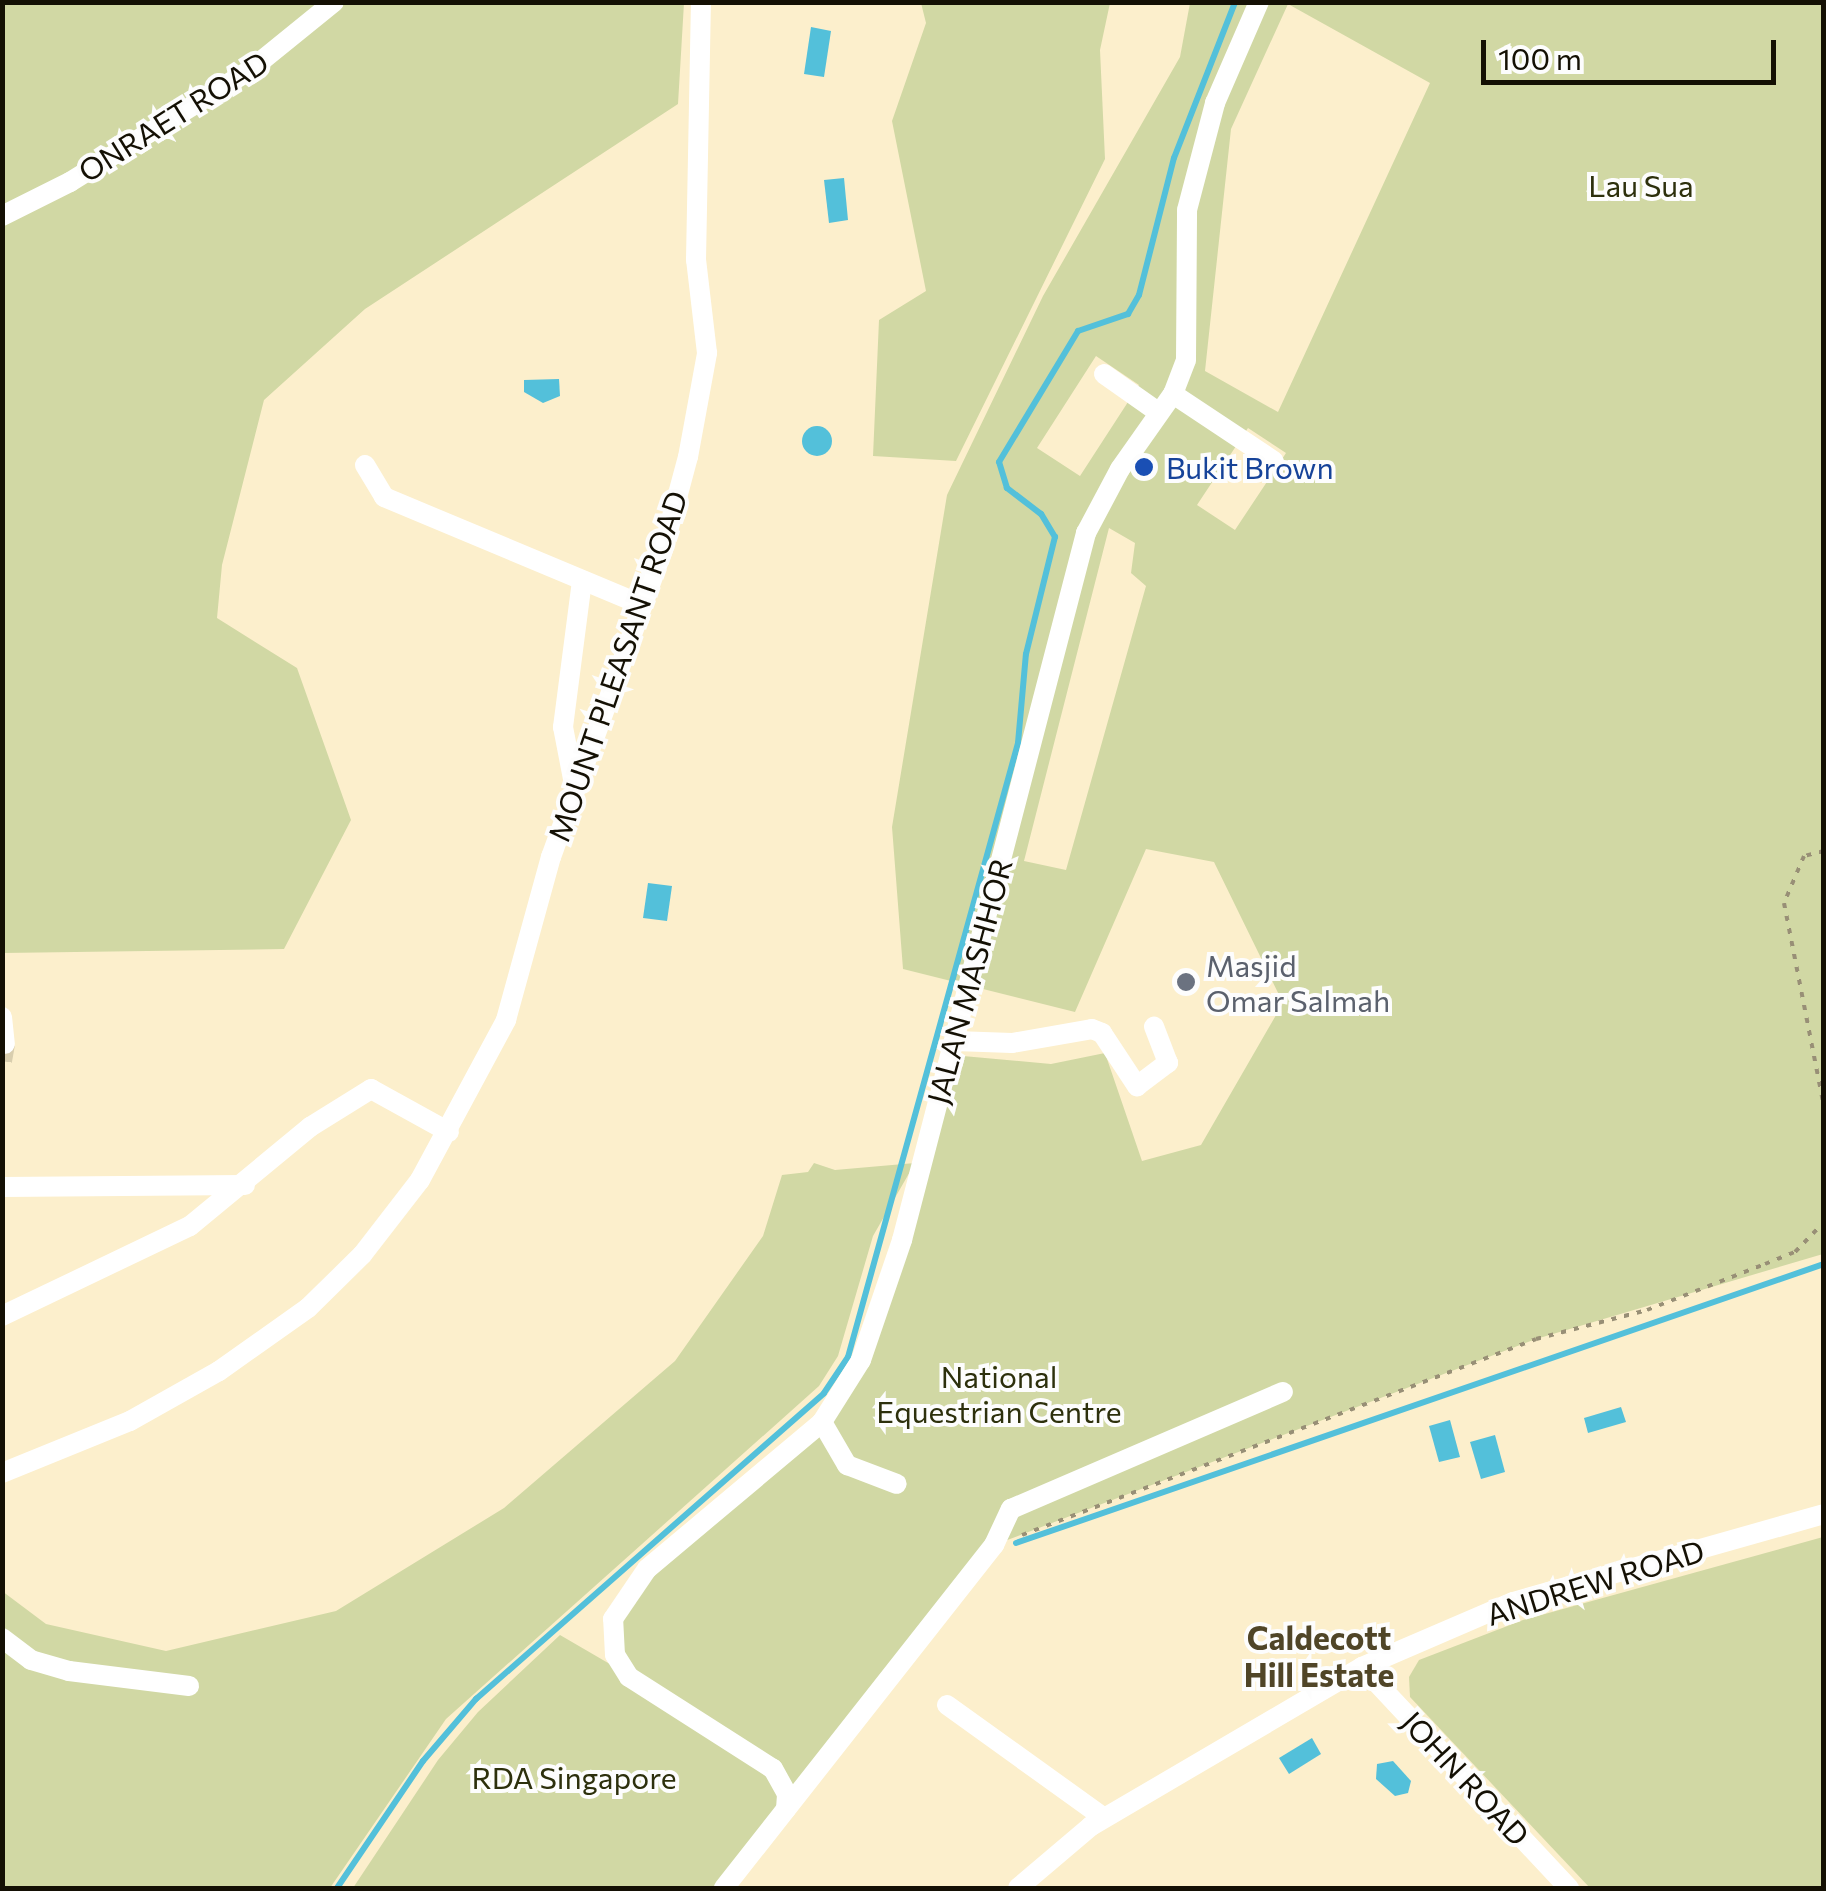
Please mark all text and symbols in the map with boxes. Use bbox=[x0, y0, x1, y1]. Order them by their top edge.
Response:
scale bar bbox=[1486, 20, 1781, 82]
text: 100 m bbox=[1498, 39, 1582, 76]
street label: ONRAET ROAD bbox=[72, 43, 274, 189]
park label: Lau Sua bbox=[1588, 167, 1694, 203]
place label: Bukit Brown bbox=[1166, 449, 1334, 485]
marker: Bukit Brown bbox=[1131, 454, 1157, 480]
street label: MOUNT PLEASANT ROAD bbox=[540, 486, 694, 846]
street label: JALAN MASHHOR bbox=[919, 855, 1019, 1107]
place label: Masjid Omar Salmah bbox=[1206, 947, 1390, 1018]
marker: Masjid Omar Salmah bbox=[1175, 971, 1197, 993]
park label: National Equestrian Centre bbox=[876, 1358, 1122, 1428]
street label: ANDREW ROAD bbox=[1482, 1532, 1708, 1632]
district label: Caldecott Hill Estate bbox=[1244, 1619, 1394, 1694]
street label: JOHN ROAD bbox=[1395, 1704, 1537, 1852]
park label: RDA Singapore bbox=[472, 1759, 676, 1795]

